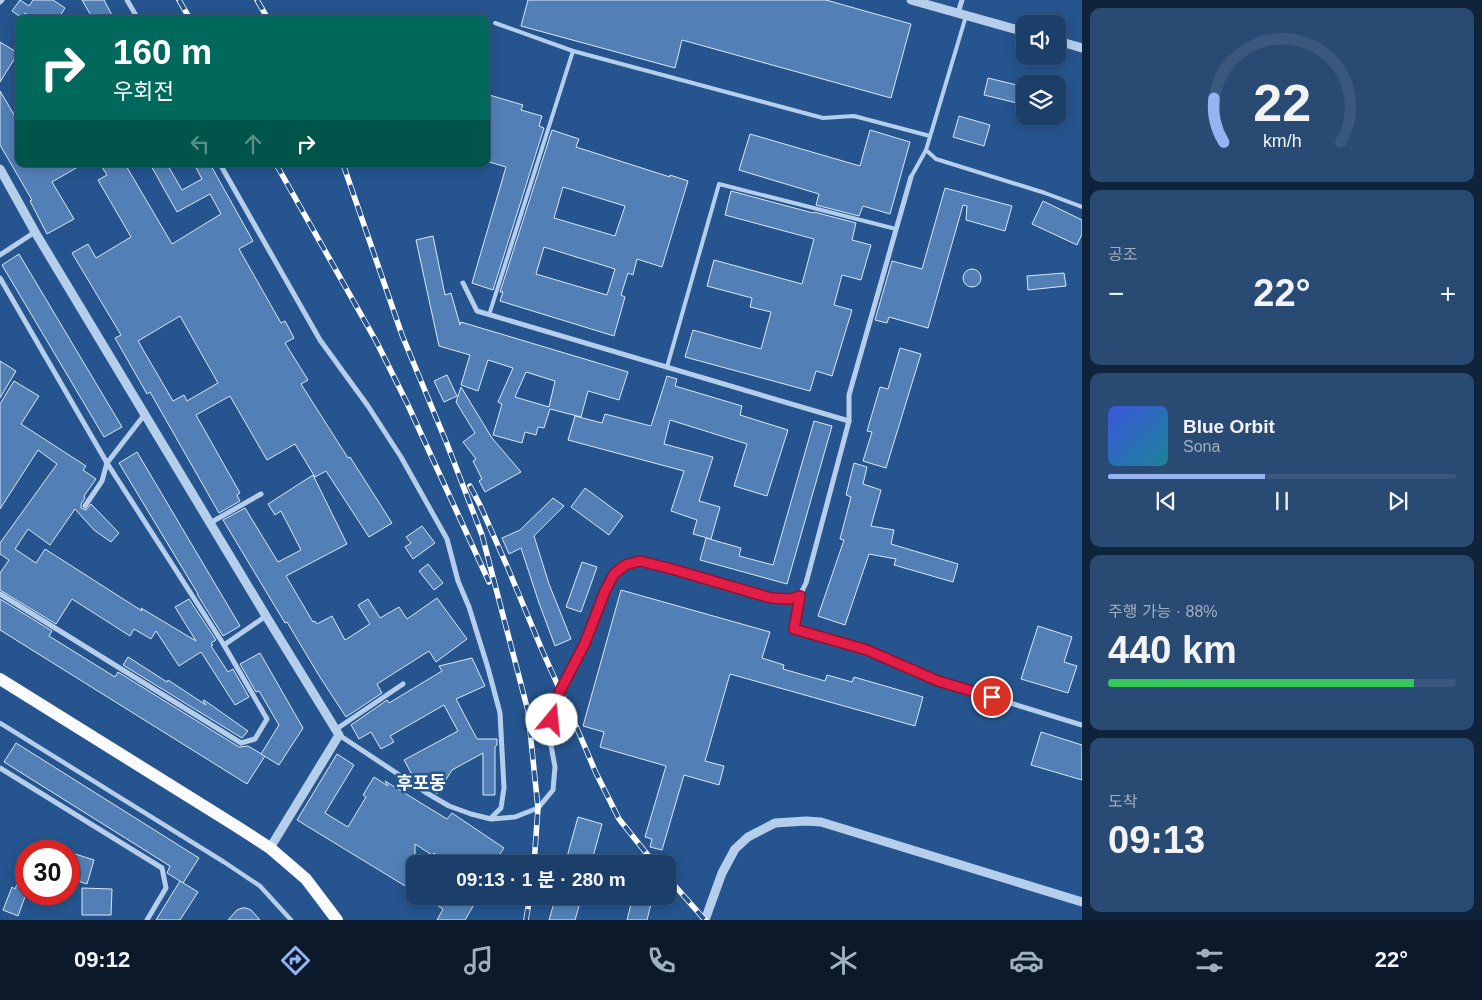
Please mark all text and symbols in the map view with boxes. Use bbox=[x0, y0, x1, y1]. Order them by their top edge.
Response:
map controls bbox=[1016, 15, 1066, 125]
button: sound bbox=[1016, 15, 1066, 65]
text: 160 m bbox=[113, 32, 212, 71]
icon: right bbox=[30, 35, 95, 100]
text: 22 bbox=[1253, 74, 1311, 132]
button: layers bbox=[1016, 75, 1066, 125]
text: 우회전 bbox=[113, 79, 174, 104]
icon: left bbox=[186, 130, 214, 158]
icon: ahead bbox=[239, 130, 267, 158]
icon: right bbox=[292, 130, 320, 158]
text: km/h bbox=[1263, 131, 1301, 151]
text: 공조 bbox=[1108, 246, 1137, 263]
text: 22° bbox=[1253, 272, 1311, 314]
text: − bbox=[1108, 278, 1124, 309]
text: + bbox=[1440, 278, 1456, 309]
text: Blue Orbit bbox=[1183, 416, 1275, 437]
text: Sona bbox=[1183, 438, 1220, 455]
icon: previous bbox=[1152, 487, 1180, 515]
icon: pause bbox=[1268, 487, 1296, 515]
icon: next bbox=[1384, 487, 1412, 515]
text: 주행 가능 · 88% bbox=[1108, 603, 1218, 620]
text: 440 km bbox=[1108, 629, 1237, 671]
pin bbox=[971, 676, 1013, 718]
icon: arrive bbox=[978, 683, 1006, 711]
position arrow bbox=[525, 693, 577, 745]
district label: 후포동 bbox=[396, 773, 446, 793]
text: 도착 bbox=[1108, 793, 1137, 810]
text: 09:13 bbox=[1108, 819, 1205, 861]
speed limit sign: 30 bbox=[15, 840, 80, 905]
text: 09:13 · 1 분 · 280 m bbox=[456, 869, 626, 890]
icon: directions bbox=[278, 943, 313, 978]
icon: music bbox=[461, 943, 496, 978]
icon: phone bbox=[644, 943, 679, 978]
icon: climate bbox=[826, 943, 861, 978]
icon: car bbox=[1009, 943, 1044, 978]
icon: filters bbox=[1192, 943, 1227, 978]
text: 09:12 bbox=[74, 947, 130, 972]
text: 22° bbox=[1375, 947, 1408, 972]

